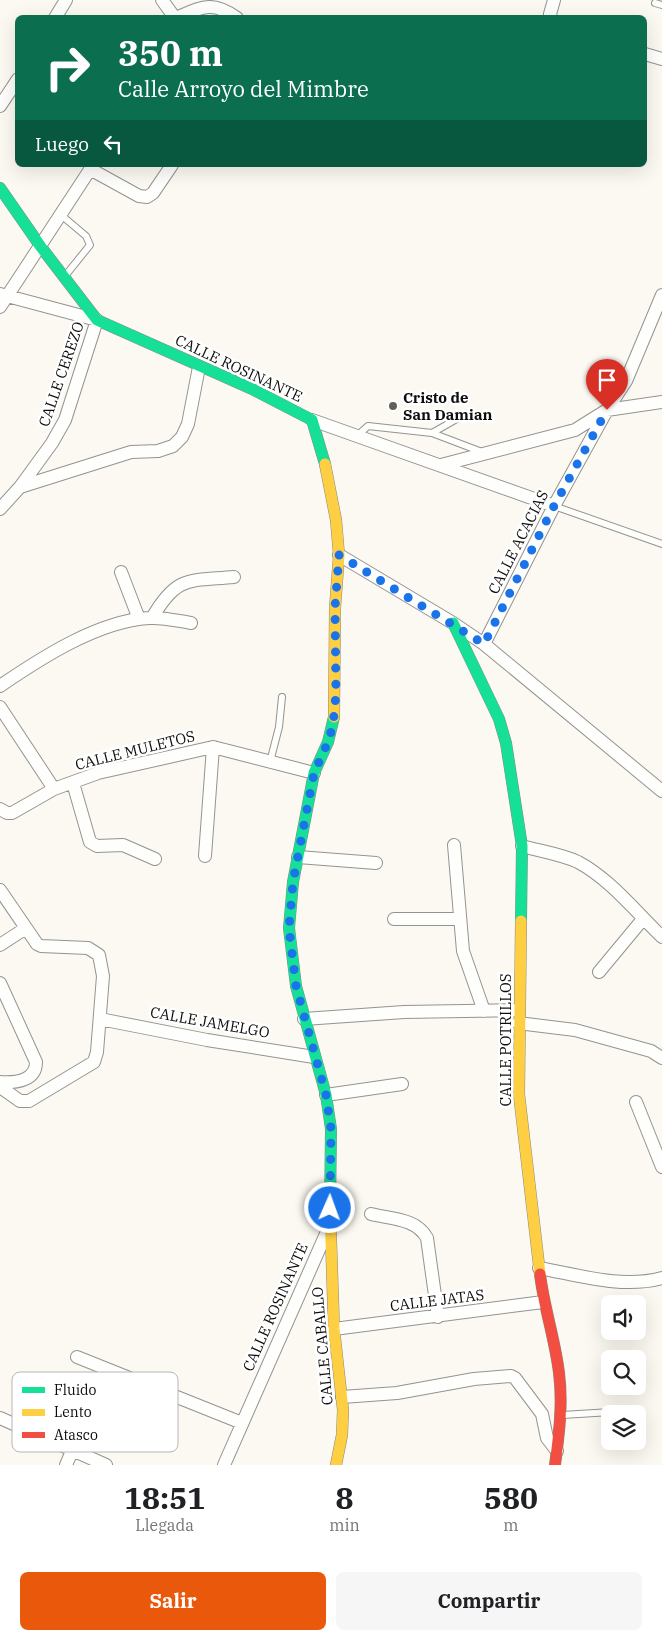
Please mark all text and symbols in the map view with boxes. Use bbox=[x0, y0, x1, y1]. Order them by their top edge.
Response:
text: 350 m bbox=[118, 30, 223, 76]
icon: right bbox=[35, 35, 100, 100]
text: Calle Arroyo del Mimbre bbox=[118, 74, 369, 103]
icon: left bbox=[99, 130, 127, 158]
text: Luego bbox=[35, 132, 89, 156]
street label: CALLE CEREZO bbox=[34, 319, 88, 429]
street label: CALLE ROSINANTE bbox=[172, 330, 306, 406]
pin bbox=[586, 359, 628, 410]
icon: arrive bbox=[593, 366, 621, 394]
place label: Cristo de San Damian bbox=[403, 388, 492, 424]
marker: Cristo de San Damian bbox=[387, 400, 399, 412]
street label: CALLE ACACIAS bbox=[484, 487, 552, 597]
street label: CALLE MULETOS bbox=[73, 726, 197, 774]
street label: CALLE POTRILLOS bbox=[496, 974, 515, 1106]
street label: CALLE JAMELGO bbox=[149, 1002, 271, 1042]
position arrow bbox=[303, 1181, 355, 1233]
street label: CALLE ROSINANTE bbox=[238, 1240, 312, 1374]
street label: CALLE JATAS bbox=[389, 1285, 485, 1315]
street label: CALLE CABALLO bbox=[307, 1286, 337, 1406]
map controls bbox=[601, 1295, 646, 1450]
button: sound bbox=[601, 1295, 646, 1340]
button: search bbox=[601, 1350, 646, 1395]
legend bbox=[12, 1372, 178, 1452]
text: Fluido bbox=[54, 1381, 97, 1399]
text: Lento bbox=[54, 1403, 92, 1421]
button: layers bbox=[601, 1405, 646, 1450]
text: Atasco bbox=[54, 1426, 98, 1444]
text: 18:51 bbox=[124, 1478, 205, 1517]
text: 8 bbox=[336, 1478, 354, 1517]
text: 580 bbox=[484, 1478, 538, 1517]
text: Llegada bbox=[135, 1515, 194, 1535]
text: min bbox=[329, 1515, 360, 1535]
text: m bbox=[503, 1515, 519, 1535]
button: Salir bbox=[20, 1572, 326, 1630]
button: Compartir bbox=[336, 1572, 642, 1630]

